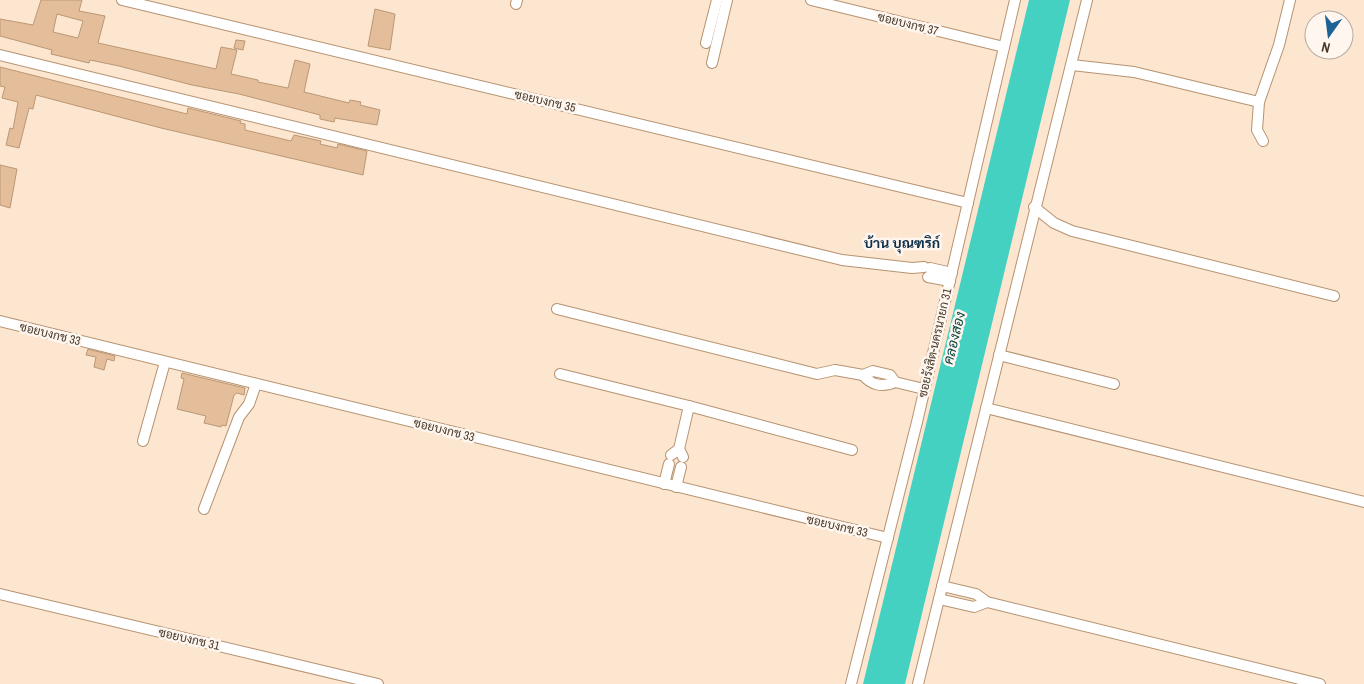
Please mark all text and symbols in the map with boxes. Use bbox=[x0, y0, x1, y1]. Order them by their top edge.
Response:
street label: ซอยบงกช 37 bbox=[876, 9, 941, 39]
north arrow bbox=[1304, 10, 1354, 60]
text: N bbox=[1320, 38, 1332, 57]
street label: ซอยบงกช 35 bbox=[513, 86, 578, 116]
district label: บ้าน บุณฑริก์ bbox=[864, 234, 941, 254]
street label: ซอยรังสิต-นครนายก 31 bbox=[915, 286, 955, 399]
water label: คลองสอง bbox=[939, 310, 969, 366]
street label: ซอยบงกช 33 bbox=[18, 319, 82, 349]
street label: ซอยบงกช 33 bbox=[412, 415, 476, 445]
street label: ซอยบงกช 33 bbox=[805, 511, 869, 541]
street label: ซอยบงกช 31 bbox=[157, 624, 222, 654]

